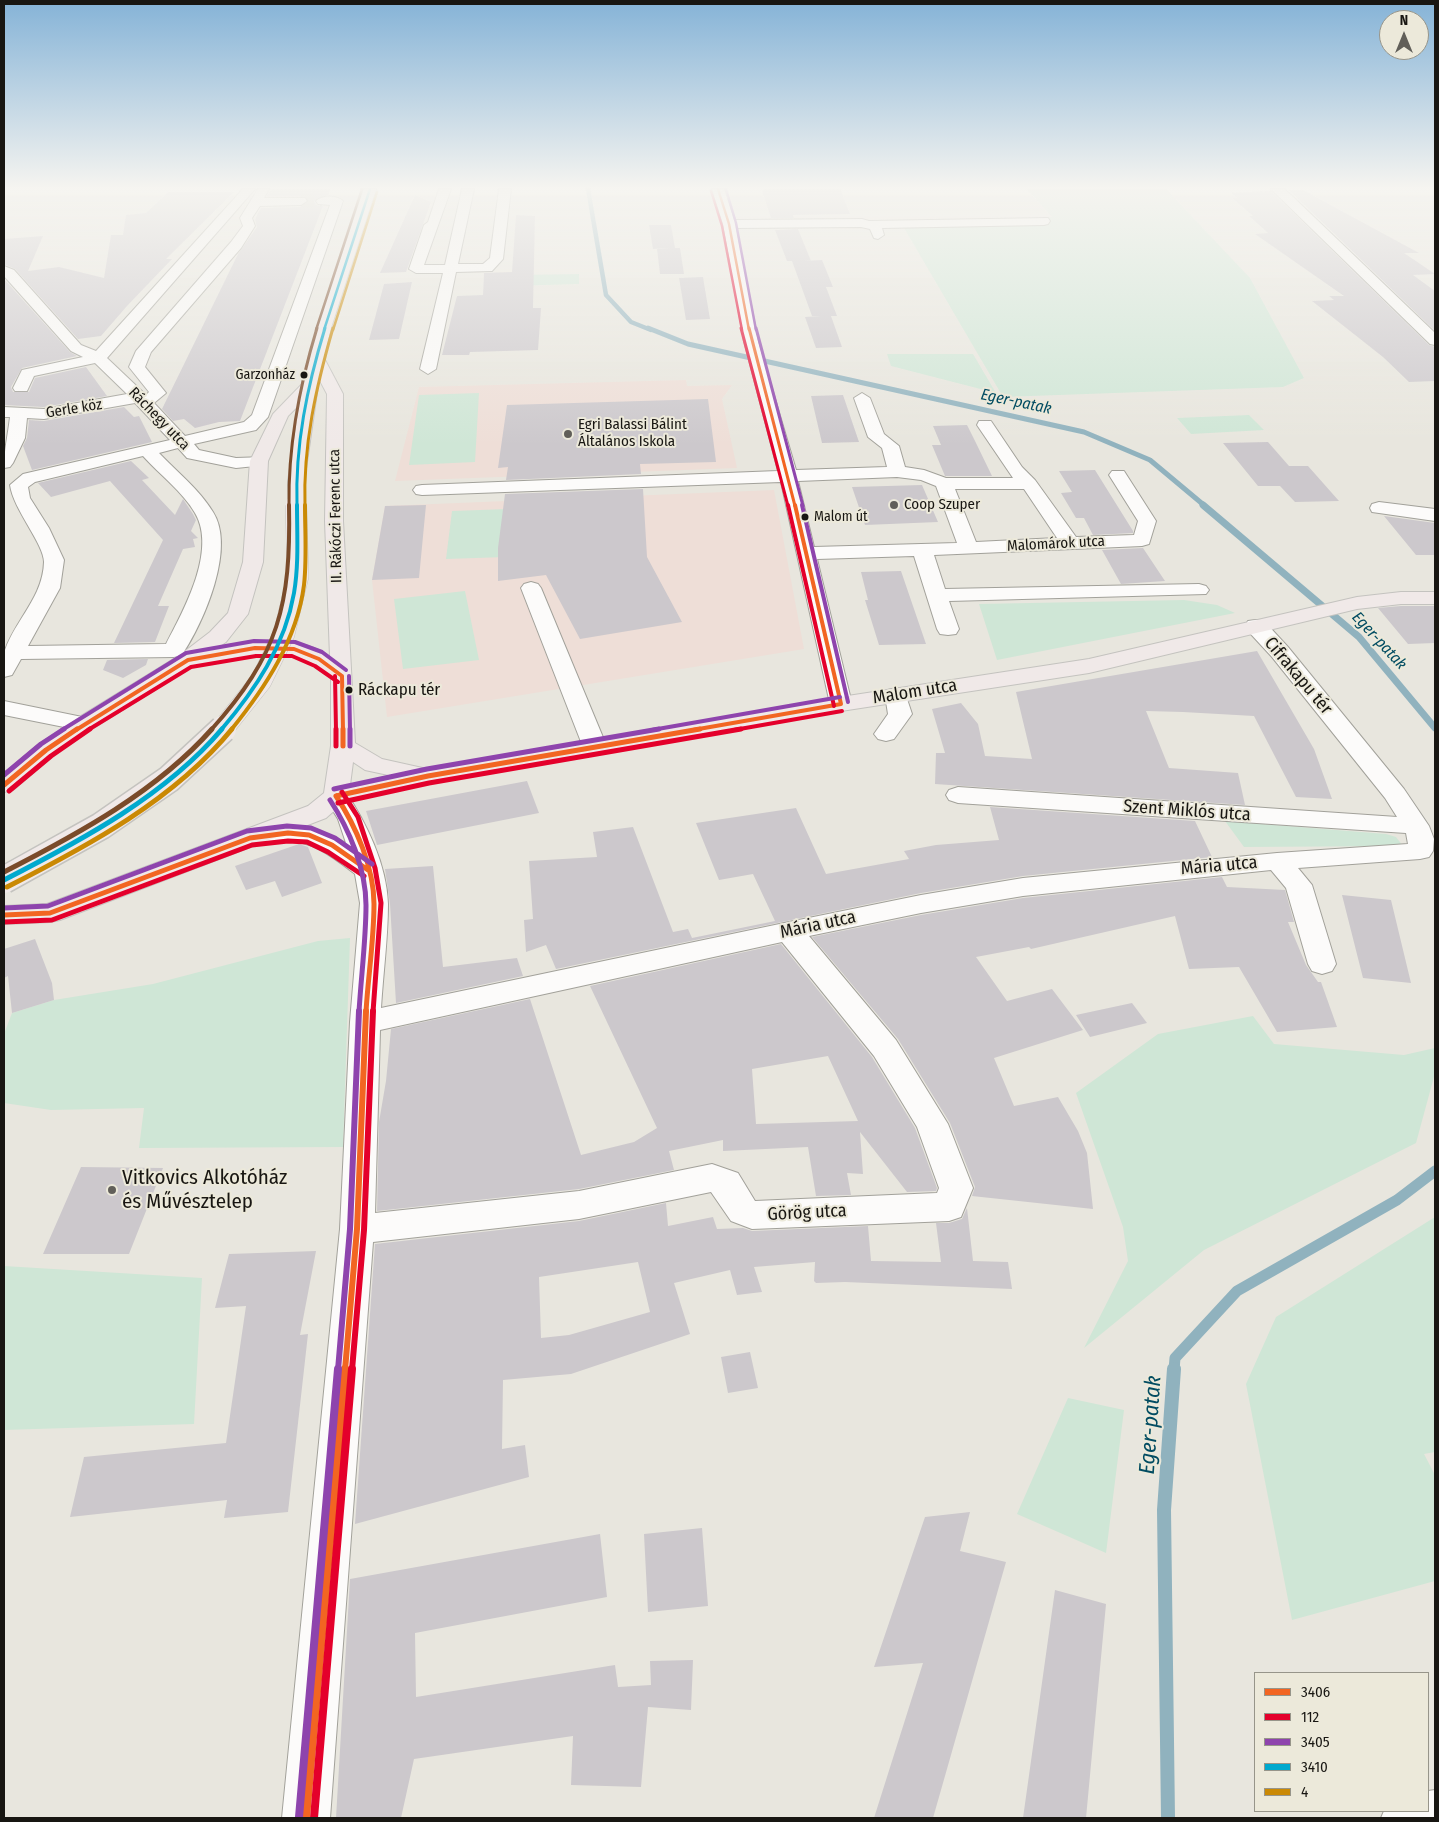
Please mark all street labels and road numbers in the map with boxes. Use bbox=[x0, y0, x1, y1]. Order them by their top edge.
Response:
street label: Ráchegy utca bbox=[125, 384, 193, 454]
street label: Gerle köz bbox=[45, 396, 103, 422]
street label: II. Rákóczi Ferenc utca bbox=[326, 449, 346, 583]
street label: Malomárok utca bbox=[1007, 532, 1105, 556]
street label: Cifrakapu tér bbox=[1259, 633, 1337, 719]
street label: Malom utca bbox=[871, 675, 959, 709]
street label: Szent Miklós utca bbox=[1123, 796, 1251, 826]
street label: Mária utca bbox=[1180, 852, 1258, 880]
street label: Mária utca bbox=[778, 906, 858, 944]
street label: Görög utca bbox=[767, 1200, 847, 1226]

